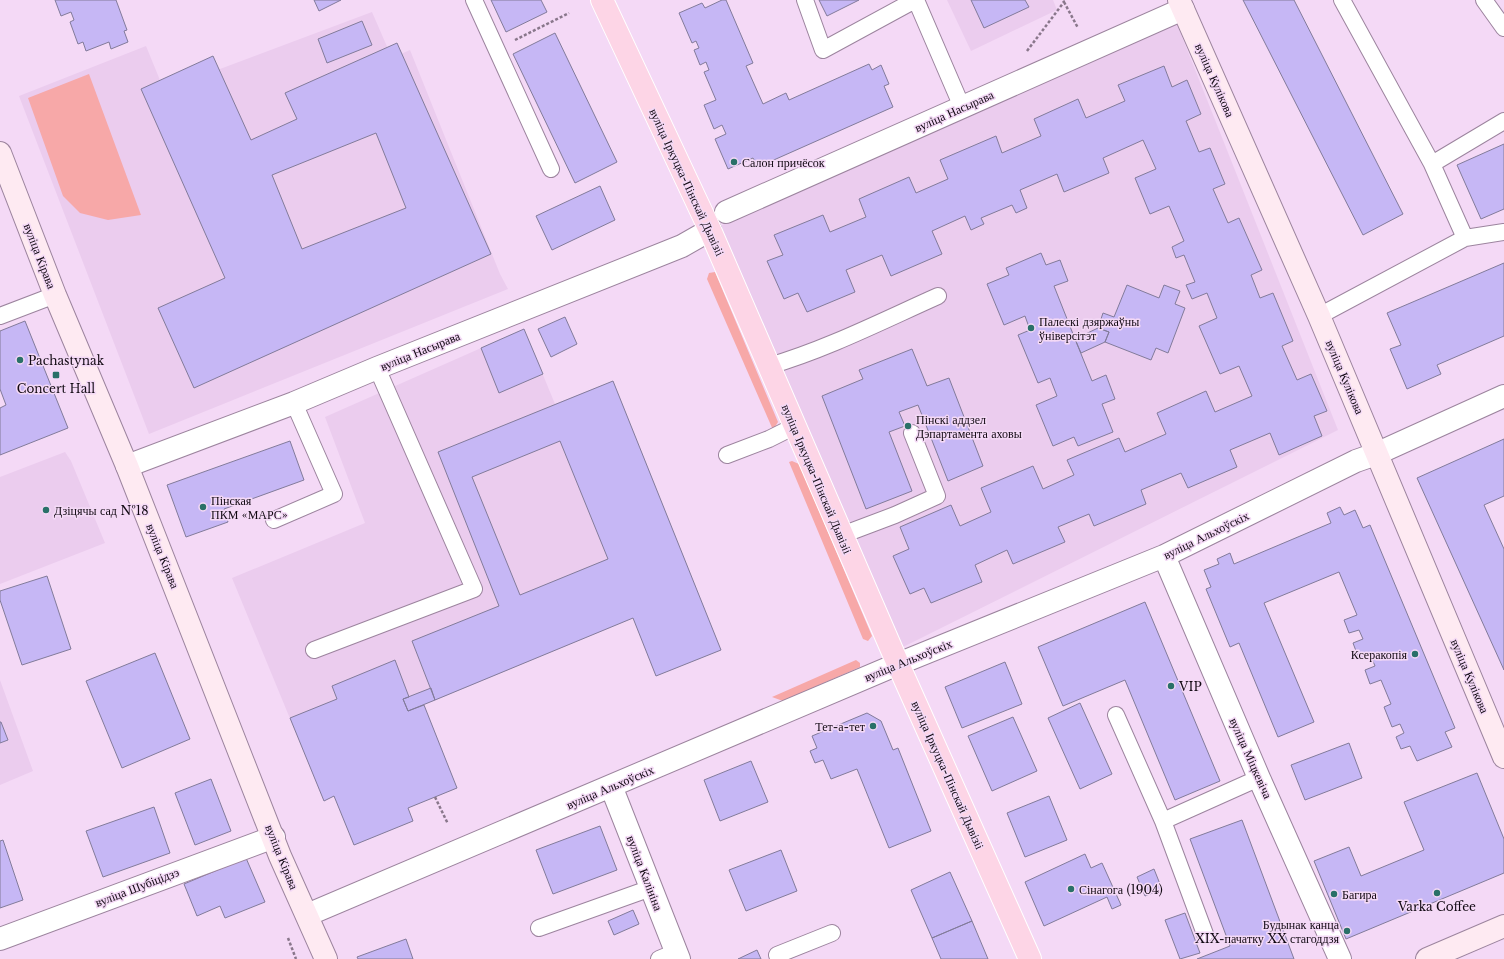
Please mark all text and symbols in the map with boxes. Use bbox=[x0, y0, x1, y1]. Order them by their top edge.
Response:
street label: вуліца Кулікова bbox=[1192, 41, 1238, 120]
street label: вуліца Насырава bbox=[912, 87, 996, 135]
street label: вуліца Іркуцка-Пінскай Дывізіі bbox=[646, 106, 728, 259]
place label: Салон причёсок bbox=[742, 155, 825, 170]
marker: Салон причёсок bbox=[729, 157, 739, 167]
street label: вуліца Кірава bbox=[21, 221, 60, 291]
place label: Палескі дзяржаўны ўніверсітэт bbox=[1039, 314, 1139, 343]
marker: Палескі дзяржаўны ўніверсітэт bbox=[1026, 323, 1036, 333]
street label: вуліца Насырава bbox=[378, 328, 463, 374]
street label: вуліца Кулікова bbox=[1323, 338, 1368, 417]
place label: Pachastynak bbox=[28, 353, 105, 368]
marker: Pachastynak bbox=[15, 355, 25, 365]
marker: Concert Hall bbox=[51, 370, 61, 380]
place label: Concert Hall bbox=[17, 381, 95, 396]
street label: вуліца Іркуцка-Пінскай Дывізіі bbox=[779, 402, 856, 557]
place label: Пінскі аддзел Дэпартамента аховы bbox=[916, 412, 1022, 441]
marker: Пінскі аддзел Дэпартамента аховы bbox=[903, 421, 913, 431]
place label: Пінская ПКМ «МАРС» bbox=[211, 493, 288, 522]
marker: Пінская ПКМ «МАРС» bbox=[198, 502, 208, 512]
place label: Дзіцячы сад №18 bbox=[54, 503, 148, 518]
marker: Дзіцячы сад №18 bbox=[41, 505, 51, 515]
street label: вуліца Альхоўскіх bbox=[1161, 508, 1251, 562]
street label: вуліца Кірава bbox=[143, 521, 183, 591]
street label: вуліца Альхоўскіх bbox=[862, 636, 954, 684]
street label: вуліца Кулікова bbox=[1448, 637, 1493, 716]
place label: Ксеракопія bbox=[1351, 647, 1407, 662]
marker: Ксеракопія bbox=[1410, 649, 1420, 659]
place label: VIP bbox=[1178, 679, 1202, 694]
marker: VIP bbox=[1166, 681, 1176, 691]
street label: вуліца Іркуцка-Пінскай Дывізіі bbox=[908, 698, 988, 852]
street label: вуліца Міцкевіча bbox=[1226, 715, 1276, 801]
place label: Тет-а-тет bbox=[815, 719, 866, 734]
marker: Тет-а-тет bbox=[868, 721, 878, 731]
street label: вуліца Альхоўскіх bbox=[564, 762, 656, 812]
street label: вуліца Кірава bbox=[262, 822, 302, 892]
street label: вуліца Калініна bbox=[624, 833, 666, 913]
street label: вуліца Шубіцідзэ bbox=[93, 864, 181, 910]
place label: Сінагога (1904) bbox=[1079, 882, 1163, 897]
marker: Сінагога (1904) bbox=[1066, 884, 1076, 894]
place label: Багира bbox=[1342, 887, 1378, 902]
marker: Varka Coffee bbox=[1432, 888, 1442, 898]
marker: Багира bbox=[1329, 889, 1339, 899]
place label: Varka Coffee bbox=[1397, 899, 1476, 914]
place label: Будынак канца XIX-пачатку XX стагоддзя bbox=[1195, 917, 1340, 946]
marker: Будынак канца XIX-пачатку XX стагоддзя bbox=[1342, 926, 1352, 936]

